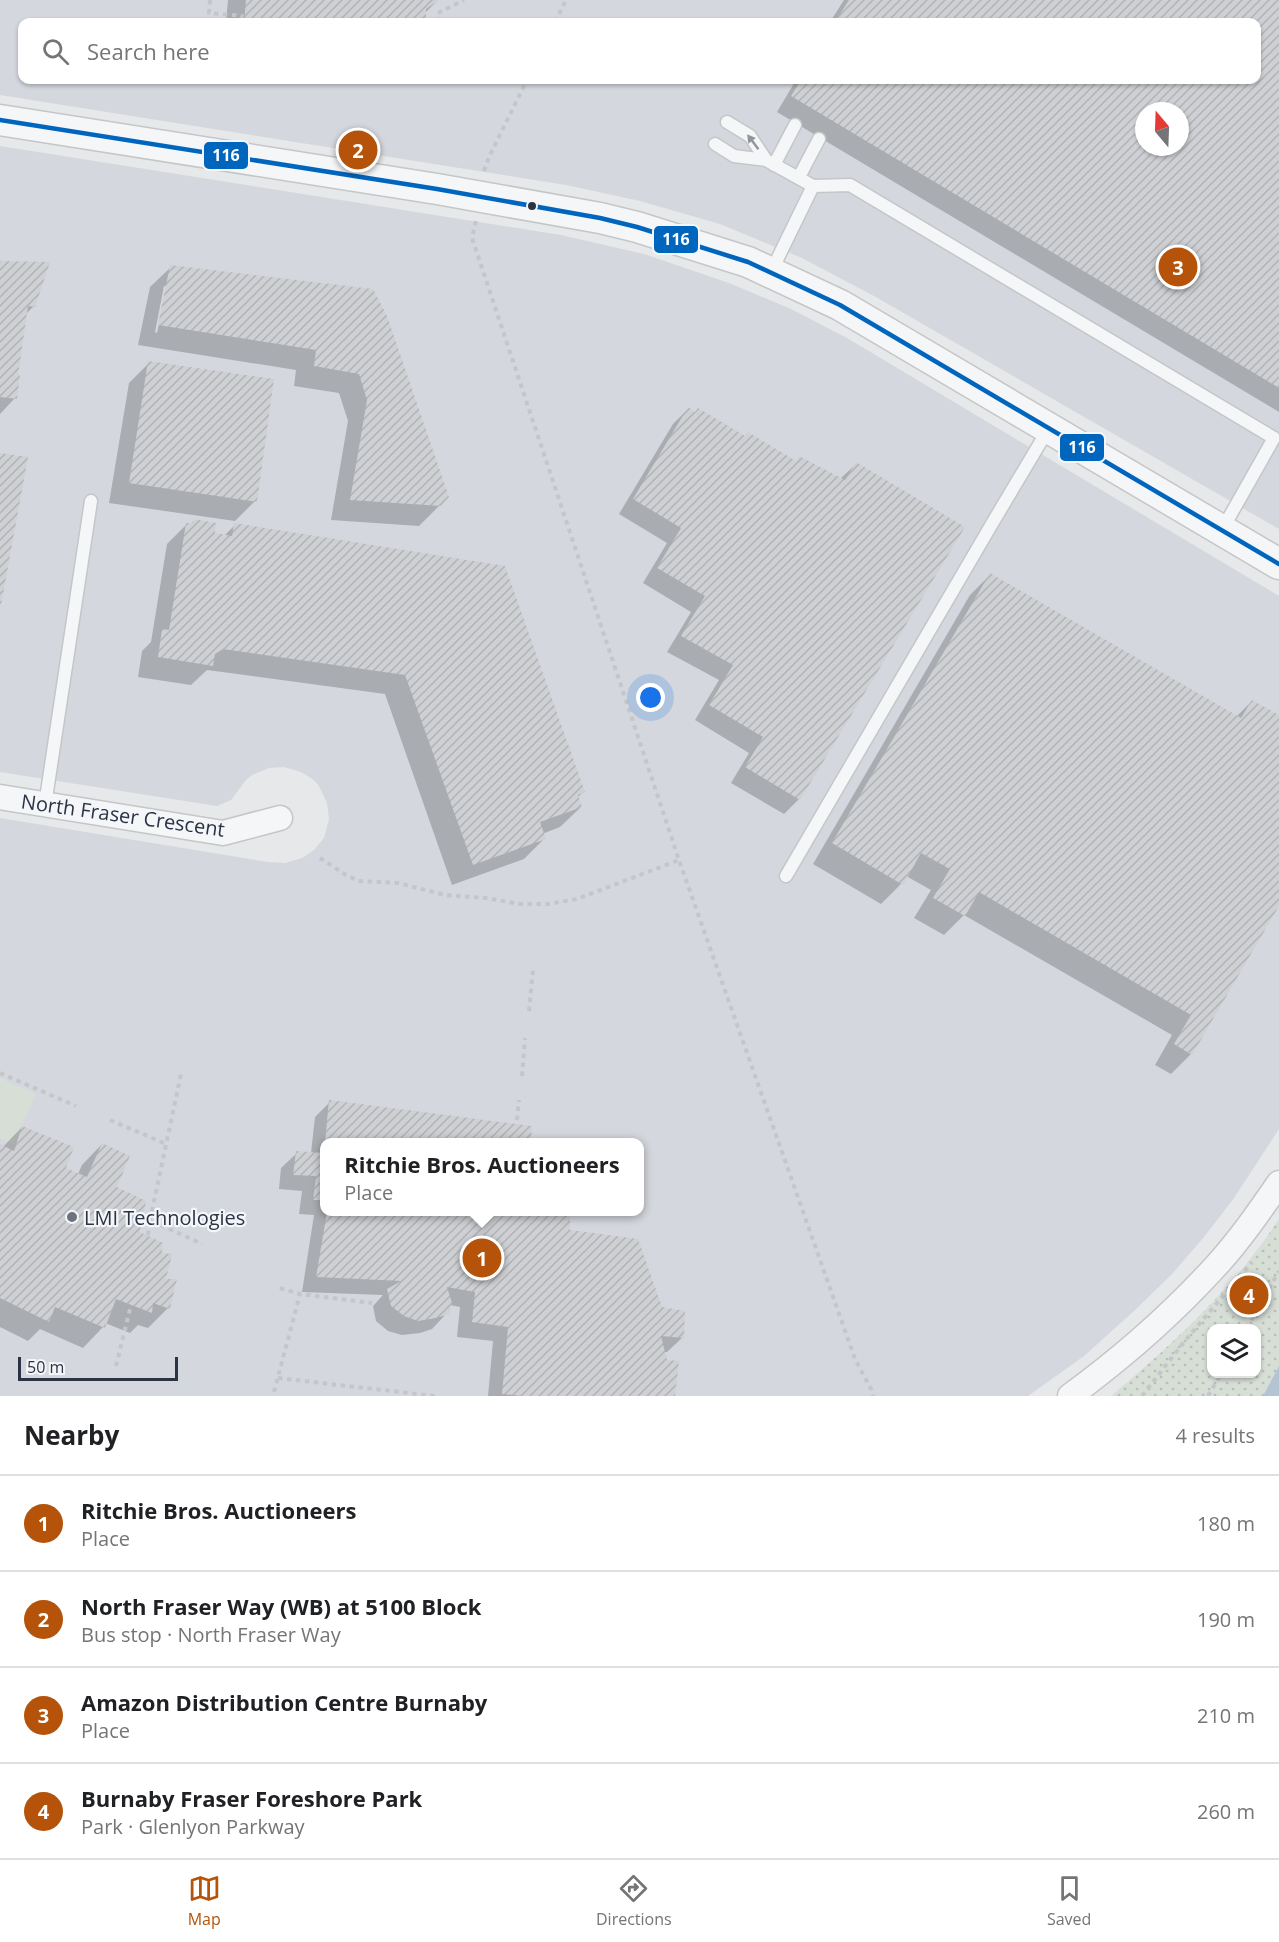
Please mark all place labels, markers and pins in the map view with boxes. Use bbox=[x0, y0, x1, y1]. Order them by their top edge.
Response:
pin: 2 bbox=[338, 128, 378, 172]
unlabelled marker bbox=[526, 200, 538, 212]
pin: 3 bbox=[1158, 244, 1198, 290]
place label: LMI Technologies bbox=[84, 1204, 245, 1231]
marker: LMI Technologies bbox=[65, 1210, 79, 1224]
pin: 1 bbox=[462, 1236, 502, 1280]
pin: 4 bbox=[1230, 1272, 1268, 1318]

